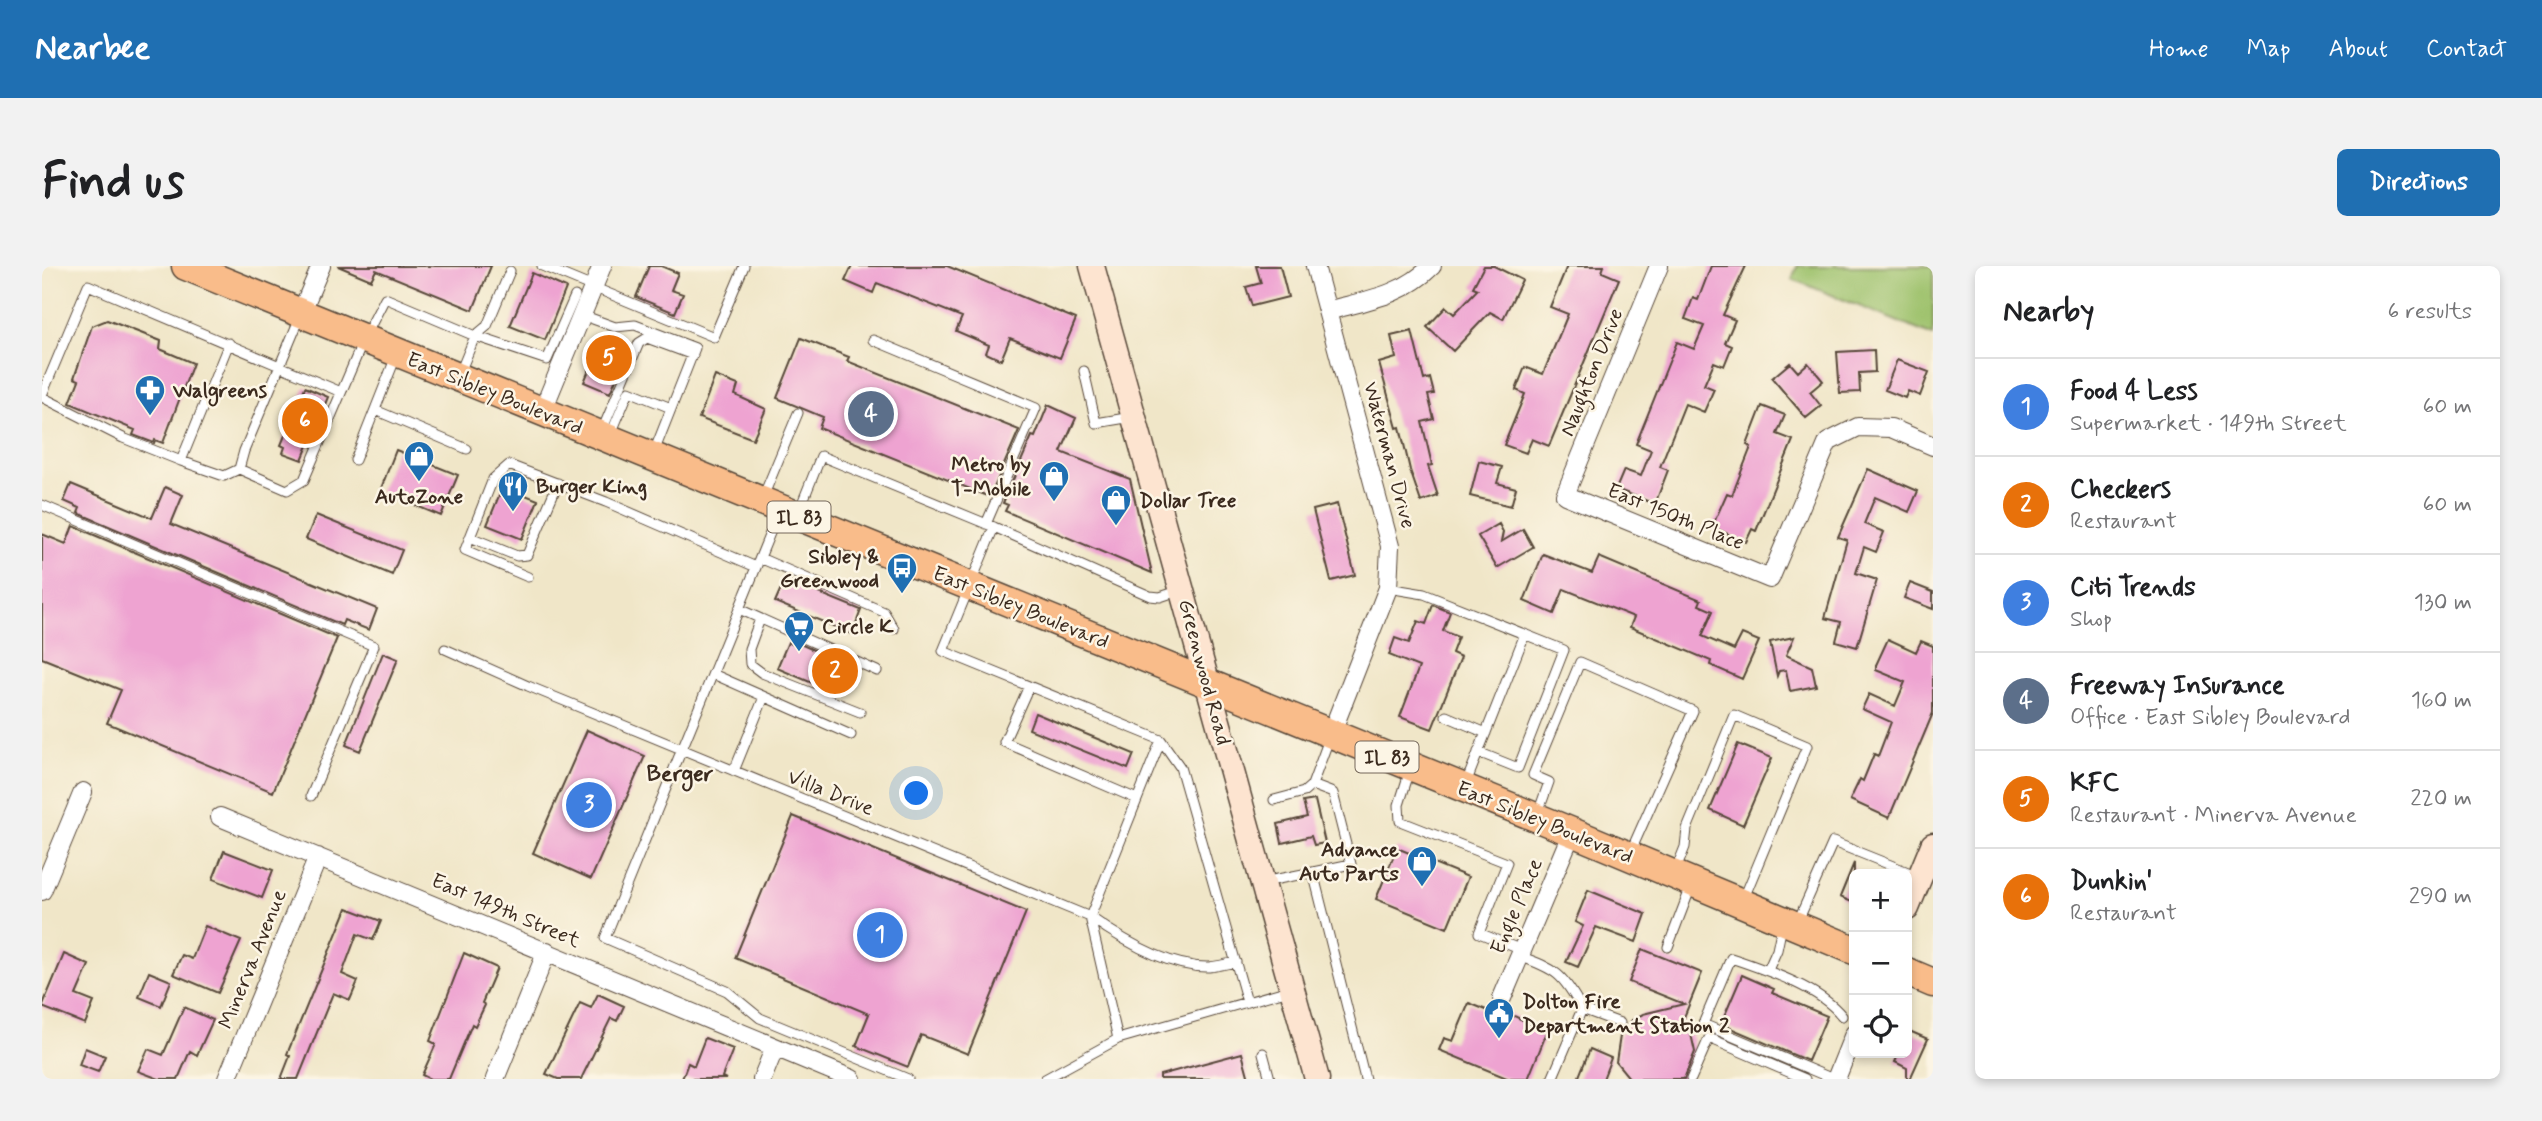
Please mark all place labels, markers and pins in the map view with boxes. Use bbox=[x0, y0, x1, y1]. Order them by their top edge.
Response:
pin: 5 bbox=[586, 332, 632, 384]
pharmacy icon: Walgreens bbox=[133, 373, 167, 417]
place label: Walgreens bbox=[172, 377, 268, 407]
pin: 4 bbox=[848, 388, 894, 440]
pin: 6 bbox=[282, 395, 328, 447]
shop icon: AutoZone bbox=[402, 439, 436, 483]
place label: Metro by T-Mobile bbox=[951, 451, 1031, 503]
shop icon: Metro by T-Mobile bbox=[1037, 459, 1071, 503]
restaurant icon: Burger King bbox=[496, 469, 530, 513]
place label: Burger King bbox=[536, 473, 647, 503]
place label: AutoZone bbox=[375, 483, 463, 511]
shop icon: Dollar Tree bbox=[1099, 483, 1133, 527]
place label: Dollar Tree bbox=[1139, 487, 1236, 515]
place label: Sibley & Greenwood bbox=[780, 543, 879, 595]
bus stop icon: Sibley & Greenwood bbox=[885, 551, 919, 595]
supermarket icon: Circle K bbox=[782, 609, 816, 653]
place label: Circle K bbox=[822, 613, 895, 641]
pin: 2 bbox=[812, 645, 858, 697]
pin: 3 bbox=[566, 779, 612, 831]
place label: Advance Auto Parts bbox=[1299, 836, 1400, 888]
shop icon: Advance Auto Parts bbox=[1405, 844, 1439, 888]
pin: 1 bbox=[857, 909, 903, 961]
place label: Dolton Fire Department Station 2 bbox=[1522, 988, 1730, 1040]
public building icon: Dolton Fire Department Station 2 bbox=[1482, 996, 1516, 1040]

